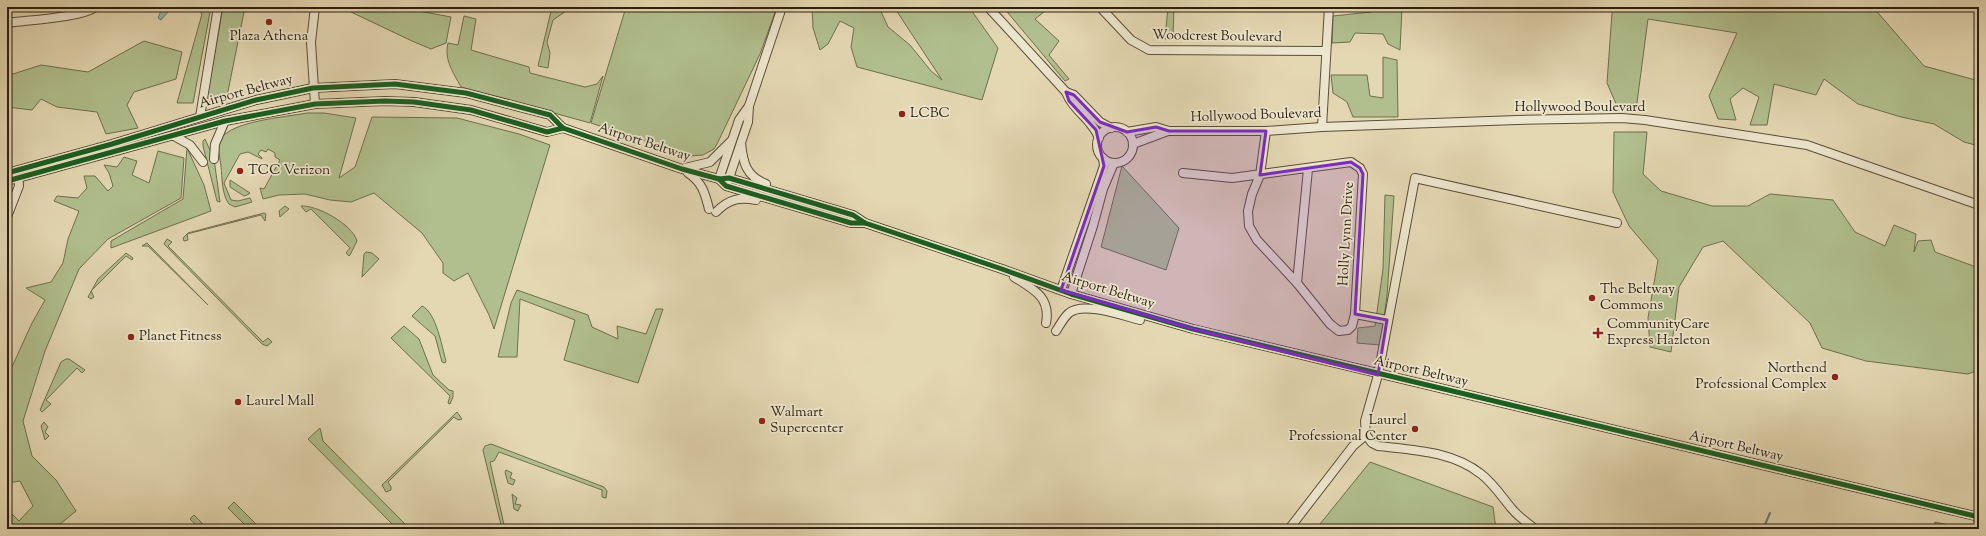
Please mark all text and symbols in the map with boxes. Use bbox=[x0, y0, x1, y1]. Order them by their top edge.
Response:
marker: Plaza Athena bbox=[264, 17, 274, 27]
street label: Woodcrest Boulevard bbox=[1152, 26, 1282, 48]
place label: Plaza Athena bbox=[230, 27, 309, 47]
street label: Airport Beltway bbox=[197, 70, 295, 114]
street label: Hollywood Boulevard bbox=[1515, 98, 1646, 118]
place label: LCBC bbox=[910, 104, 950, 124]
street label: Hollywood Boulevard bbox=[1190, 104, 1322, 128]
marker: LCBC bbox=[897, 109, 907, 119]
street label: Airport Beltway bbox=[595, 119, 693, 167]
place label: TCC Verizon bbox=[248, 161, 330, 181]
marker: TCC Verizon bbox=[235, 166, 245, 176]
street label: Holly Lynn Drive bbox=[1334, 181, 1360, 287]
street label: Airport Beltway bbox=[1059, 267, 1157, 315]
place label: The Beltway Commons bbox=[1600, 280, 1675, 316]
marker: The Beltway Commons bbox=[1587, 293, 1597, 303]
place label: CommunityCare Express Hazleton bbox=[1607, 315, 1710, 351]
place label: Planet Fitness bbox=[139, 327, 222, 347]
marker: CommunityCare Express Hazleton bbox=[1592, 327, 1604, 339]
marker: Planet Fitness bbox=[126, 332, 136, 342]
street label: Airport Beltway bbox=[1372, 351, 1470, 393]
place label: Northend Professional Complex bbox=[1696, 359, 1827, 395]
marker: Northend Professional Complex bbox=[1830, 372, 1840, 382]
place label: Laurel Mall bbox=[246, 392, 315, 412]
marker: Laurel Mall bbox=[233, 397, 243, 407]
place label: Walmart Supercenter bbox=[770, 403, 844, 439]
place label: Laurel Professional Center bbox=[1289, 411, 1408, 447]
marker: Walmart Supercenter bbox=[757, 416, 767, 426]
marker: Laurel Professional Center bbox=[1410, 424, 1420, 434]
street label: Airport Beltway bbox=[1687, 426, 1785, 468]

